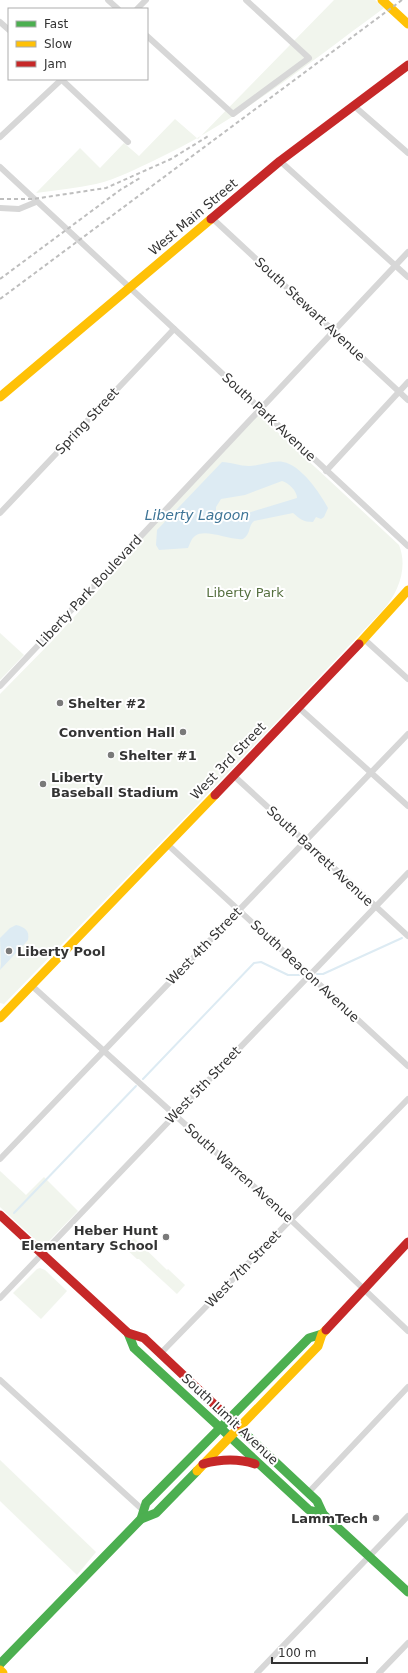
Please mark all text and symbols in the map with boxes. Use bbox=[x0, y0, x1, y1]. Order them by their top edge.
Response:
legend bbox=[8, 8, 148, 80]
text: Fast bbox=[44, 17, 68, 31]
text: Slow bbox=[44, 37, 72, 51]
text: Jam bbox=[43, 57, 67, 71]
street label: West Main Street bbox=[146, 176, 240, 258]
street label: South Stewart Avenue bbox=[252, 254, 368, 364]
street label: South Park Avenue bbox=[219, 370, 319, 464]
street label: Spring Street bbox=[52, 385, 122, 457]
water label: Liberty Lagoon bbox=[145, 507, 249, 523]
street label: Liberty Park Boulevard bbox=[33, 532, 145, 650]
park label: Liberty Park bbox=[206, 585, 284, 600]
place label: Shelter #2 bbox=[68, 696, 146, 711]
marker: Shelter #2 bbox=[55, 698, 65, 708]
street label: West 3rd Street bbox=[187, 719, 269, 803]
place label: Convention Hall bbox=[59, 725, 175, 740]
marker: Convention Hall bbox=[178, 727, 188, 737]
place label: Shelter #1 bbox=[119, 748, 197, 763]
marker: Shelter #1 bbox=[106, 750, 116, 760]
place label: Liberty Baseball Stadium bbox=[51, 770, 179, 800]
marker: Liberty Baseball Stadium bbox=[38, 779, 48, 789]
street label: South Barrett Avenue bbox=[264, 803, 376, 909]
street label: West 4th Street bbox=[163, 904, 245, 988]
street label: South Beacon Avenue bbox=[248, 917, 362, 1025]
place label: Liberty Pool bbox=[17, 944, 105, 959]
marker: Liberty Pool bbox=[4, 946, 14, 956]
street label: West 5th Street bbox=[162, 1043, 244, 1127]
street label: South Warren Avenue bbox=[182, 1120, 296, 1226]
place label: Heber Hunt Elementary School bbox=[21, 1223, 158, 1253]
street label: West 7th Street bbox=[202, 1227, 284, 1311]
marker: Heber Hunt Elementary School bbox=[161, 1232, 171, 1242]
street label: South Limit Avenue bbox=[179, 1370, 281, 1468]
place label: LammTech bbox=[291, 1511, 368, 1526]
marker: LammTech bbox=[371, 1513, 381, 1523]
scale bar bbox=[272, 1639, 367, 1665]
text: 100 m bbox=[278, 1646, 316, 1660]

